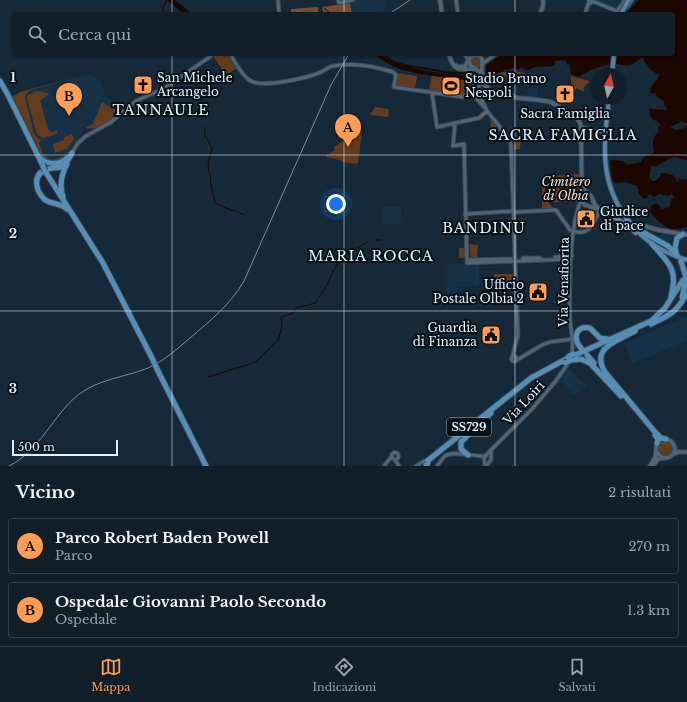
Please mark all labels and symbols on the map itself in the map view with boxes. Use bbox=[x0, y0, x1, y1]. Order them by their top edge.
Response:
north arrow bbox=[591, 68, 627, 104]
text: 1 bbox=[10, 69, 16, 86]
place label: San Michele Arcangelo bbox=[156, 70, 233, 99]
place label: Stadio Bruno Nespoli bbox=[465, 71, 547, 100]
church icon: San Michele Arcangelo bbox=[132, 74, 154, 96]
sports icon: Stadio Bruno Nespoli bbox=[440, 75, 462, 97]
pin: B bbox=[56, 83, 82, 116]
church icon: Sacra Famiglia bbox=[554, 83, 576, 105]
district label: TANNAULE bbox=[113, 101, 209, 119]
place label: Sacra Famiglia bbox=[520, 106, 610, 121]
pin: A bbox=[335, 114, 361, 147]
district label: SACRA FAMIGLIA bbox=[488, 126, 638, 144]
park label: Cimitero di Olbia bbox=[542, 174, 590, 203]
your location bbox=[326, 194, 346, 214]
place label: Giudice di pace bbox=[600, 204, 648, 233]
public building icon: Giudice di pace bbox=[575, 208, 597, 230]
district label: BANDINU bbox=[442, 219, 526, 237]
text: 2 bbox=[9, 225, 17, 242]
street label: Via Venafiorita bbox=[555, 237, 572, 328]
district label: MARIA ROCCA bbox=[308, 247, 434, 265]
place label: Ufficio Postale Olbia 2 bbox=[433, 277, 524, 306]
public building icon: Ufficio Postale Olbia 2 bbox=[527, 281, 549, 303]
place label: Guardia di Finanza bbox=[413, 320, 477, 349]
public building icon: Guardia di Finanza bbox=[480, 324, 502, 346]
street label: Via Loiri bbox=[499, 378, 547, 428]
text: 3 bbox=[9, 380, 17, 397]
road number: SS729 bbox=[447, 418, 491, 436]
scale bar bbox=[12, 438, 118, 457]

